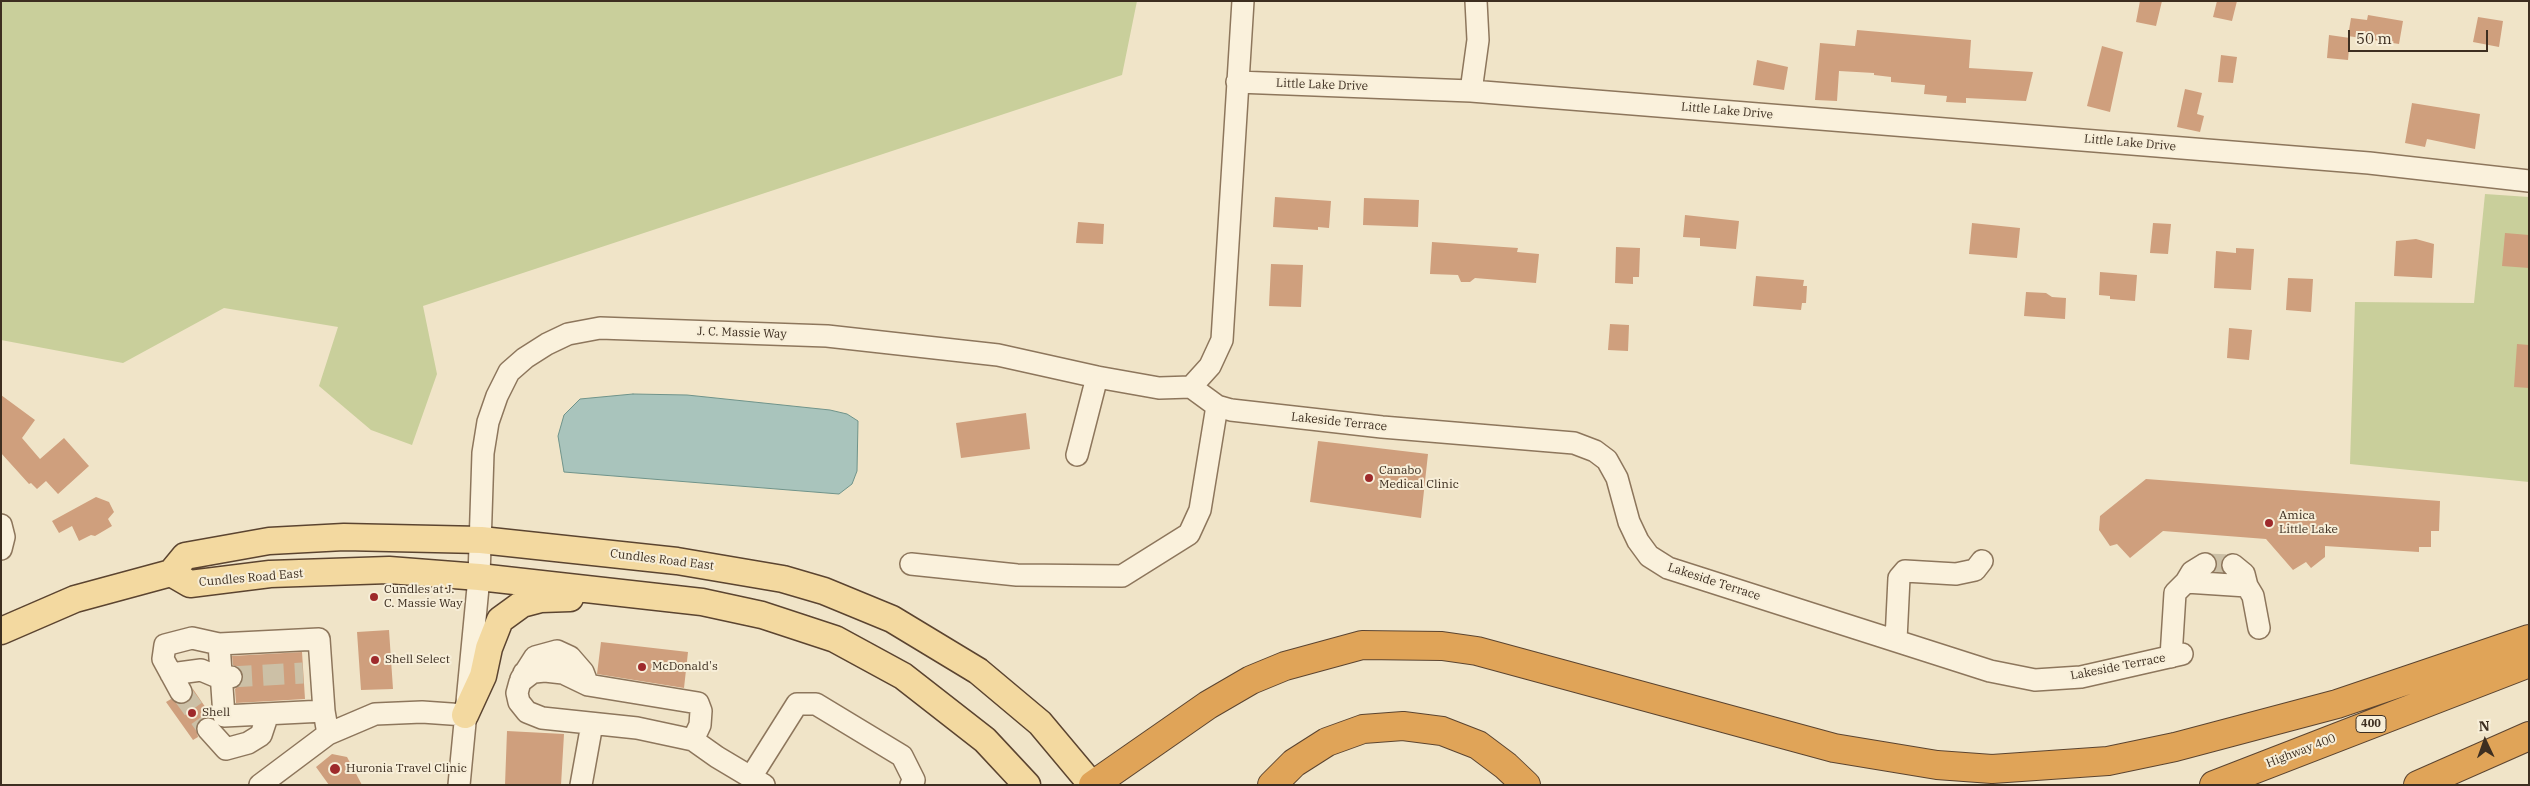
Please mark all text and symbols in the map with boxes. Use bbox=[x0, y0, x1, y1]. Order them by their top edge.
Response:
scale bar bbox=[2350, 20, 2490, 52]
text: 50 m bbox=[2356, 29, 2392, 48]
street label: Little Lake Drive bbox=[1276, 76, 1368, 94]
street label: Little Lake Drive bbox=[1681, 100, 1773, 122]
street label: Little Lake Drive bbox=[2084, 132, 2176, 154]
street label: J. C. Massie Way bbox=[697, 324, 787, 342]
street label: Lakeside Terrace bbox=[1290, 410, 1388, 434]
place label: Canabo Medical Clinic bbox=[1379, 464, 1459, 492]
marker: Canabo Medical Clinic bbox=[1363, 472, 1375, 484]
place label: Amica Little Lake bbox=[2279, 509, 2338, 537]
marker: Amica Little Lake bbox=[2263, 517, 2275, 529]
street label: Cundles Road East bbox=[609, 546, 715, 574]
street label: Lakeside Terrace bbox=[1666, 560, 1762, 604]
street label: Cundles Road East bbox=[198, 566, 304, 590]
place label: Cundles at J. C. Massie Way bbox=[384, 583, 463, 611]
marker: Cundles at J. C. Massie Way bbox=[368, 591, 380, 603]
street label: Lakeside Terrace bbox=[2069, 651, 2167, 683]
place label: Shell Select bbox=[385, 653, 450, 667]
marker: Shell Select bbox=[369, 654, 381, 666]
place label: McDonald's bbox=[652, 660, 718, 674]
marker: McDonald's bbox=[636, 661, 648, 673]
place label: Shell bbox=[202, 706, 230, 720]
marker: Shell bbox=[186, 707, 198, 719]
road number: 400 bbox=[2356, 716, 2386, 732]
north arrow bbox=[2460, 716, 2510, 766]
text: N bbox=[2478, 717, 2490, 735]
street label: Highway 400 bbox=[2264, 731, 2338, 771]
marker: Huronia Travel Clinic bbox=[328, 762, 342, 776]
place label: Huronia Travel Clinic bbox=[346, 762, 467, 776]

